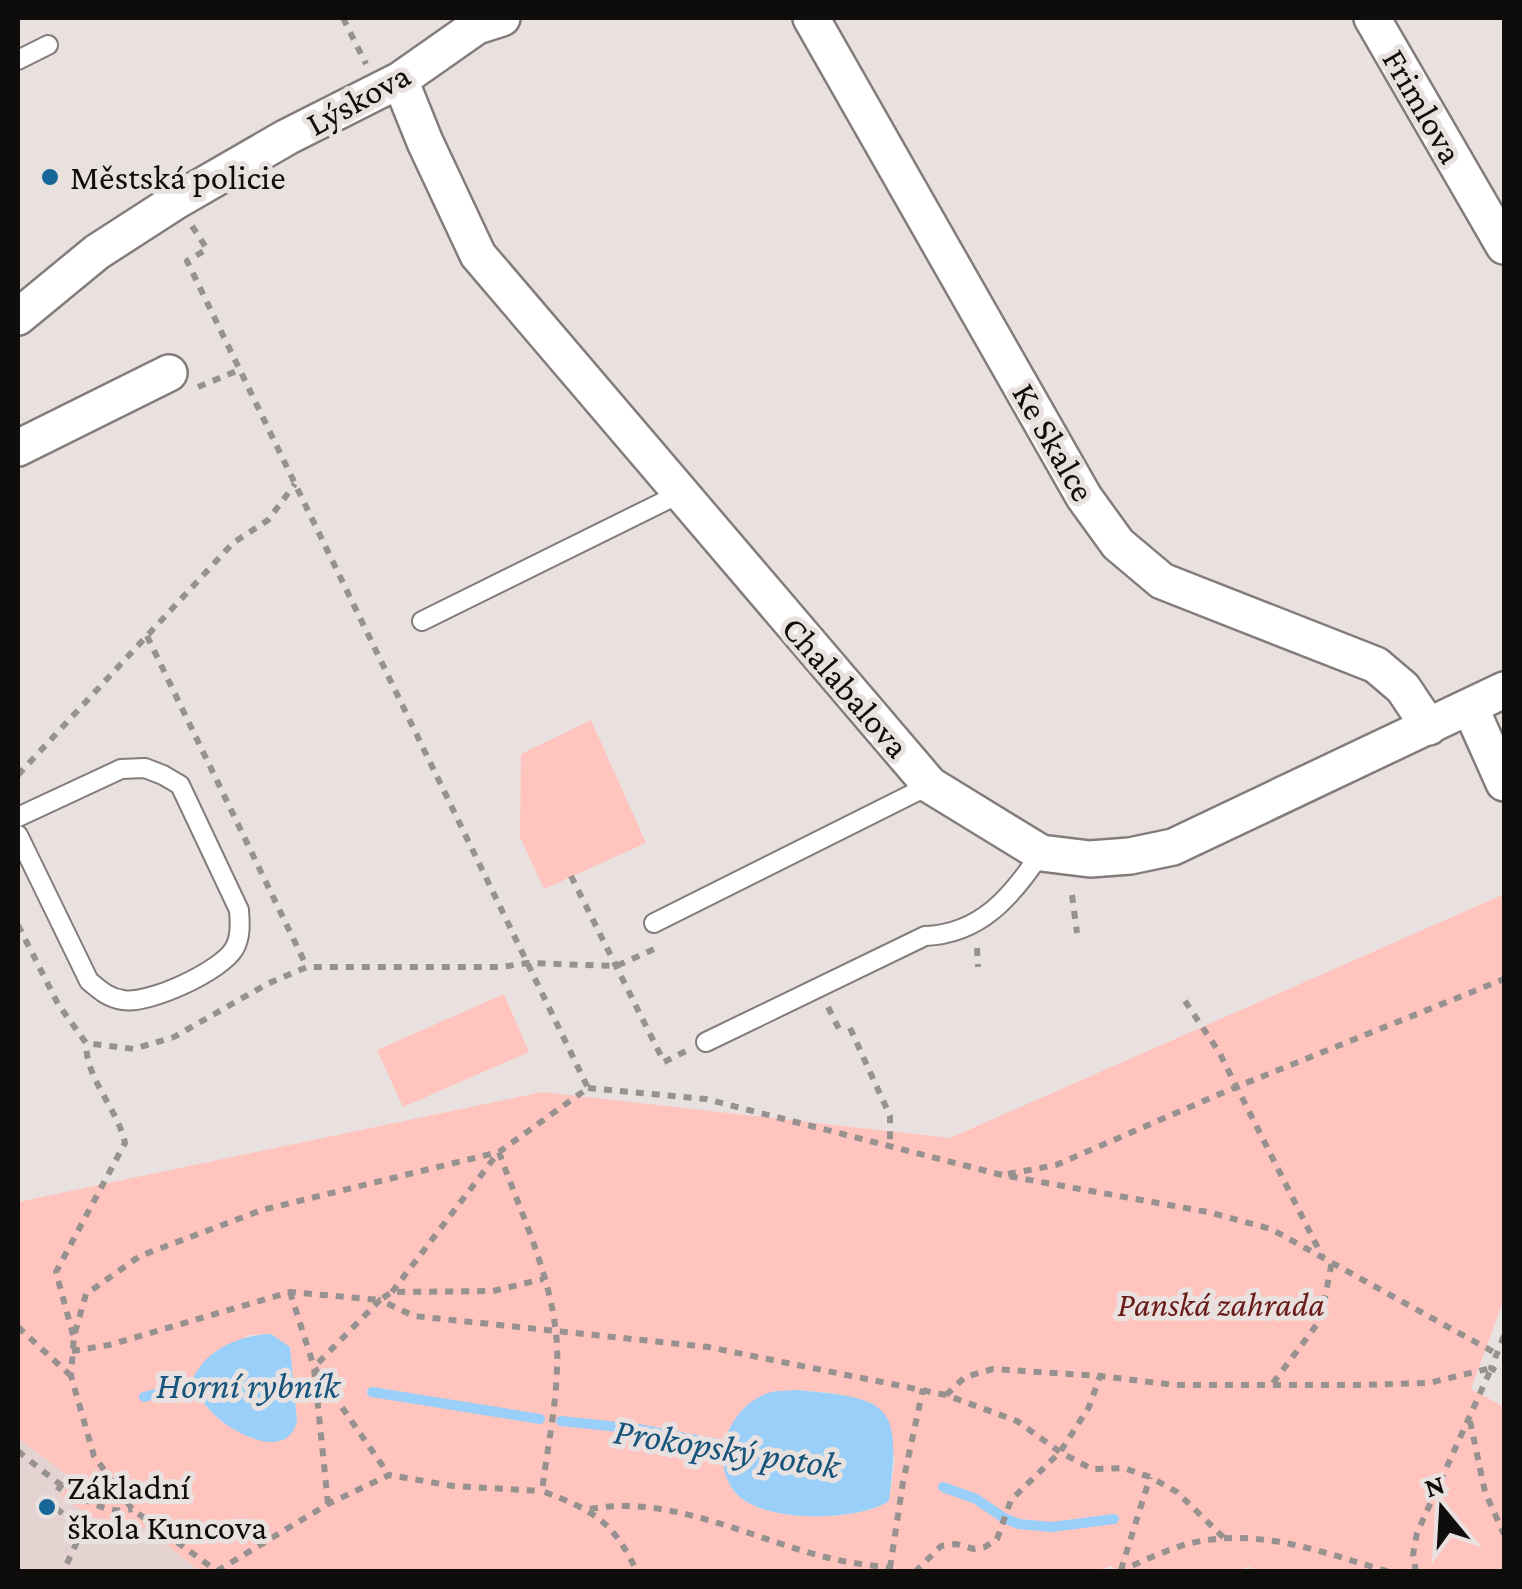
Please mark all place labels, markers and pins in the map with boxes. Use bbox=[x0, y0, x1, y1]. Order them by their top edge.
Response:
place label: Městská policie bbox=[70, 158, 286, 197]
marker: Městská policie bbox=[39, 166, 61, 188]
place label: Základní škola Kuncova bbox=[67, 1468, 267, 1547]
marker: Základní škola Kuncova bbox=[36, 1496, 58, 1518]

